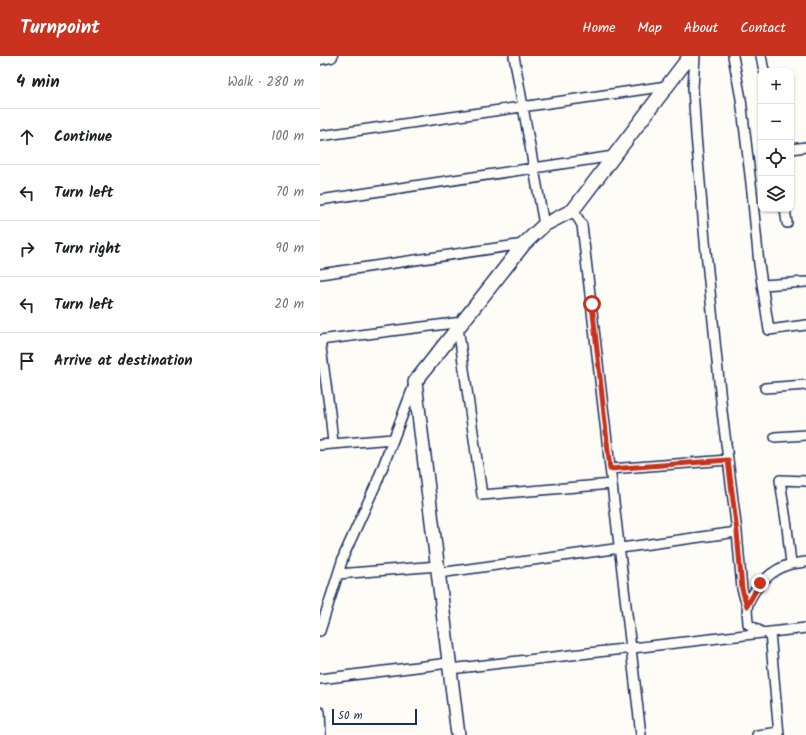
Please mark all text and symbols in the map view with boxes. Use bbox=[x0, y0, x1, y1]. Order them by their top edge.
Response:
text: Turnpoint bbox=[20, 13, 100, 43]
text: Home bbox=[582, 17, 616, 39]
text: Map bbox=[638, 17, 662, 39]
text: About bbox=[684, 17, 718, 39]
text: Contact bbox=[740, 17, 786, 39]
map controls bbox=[758, 68, 794, 212]
button: + bbox=[758, 68, 794, 104]
text: 4 min bbox=[16, 69, 60, 96]
text: Walk · 280 m bbox=[228, 72, 304, 93]
button: − bbox=[758, 104, 794, 140]
text: Continue bbox=[54, 125, 112, 149]
icon: ahead bbox=[16, 126, 38, 148]
text: 100 m bbox=[271, 126, 304, 147]
button: locate bbox=[758, 140, 794, 176]
button: layers bbox=[758, 176, 794, 212]
text: Turn left bbox=[54, 181, 114, 205]
icon: left bbox=[16, 182, 38, 204]
text: 70 m bbox=[276, 182, 304, 203]
text: Turn right bbox=[54, 237, 121, 261]
icon: right bbox=[16, 238, 38, 260]
text: 90 m bbox=[276, 238, 304, 259]
text: Turn left bbox=[54, 293, 114, 317]
icon: left bbox=[16, 294, 38, 316]
text: 20 m bbox=[274, 294, 304, 315]
route start bbox=[583, 295, 601, 313]
text: Arrive at destination bbox=[54, 349, 193, 373]
icon: arrive bbox=[16, 350, 38, 372]
route end bbox=[751, 574, 769, 592]
scale bar bbox=[332, 707, 417, 726]
text: 50 m bbox=[338, 707, 363, 725]

